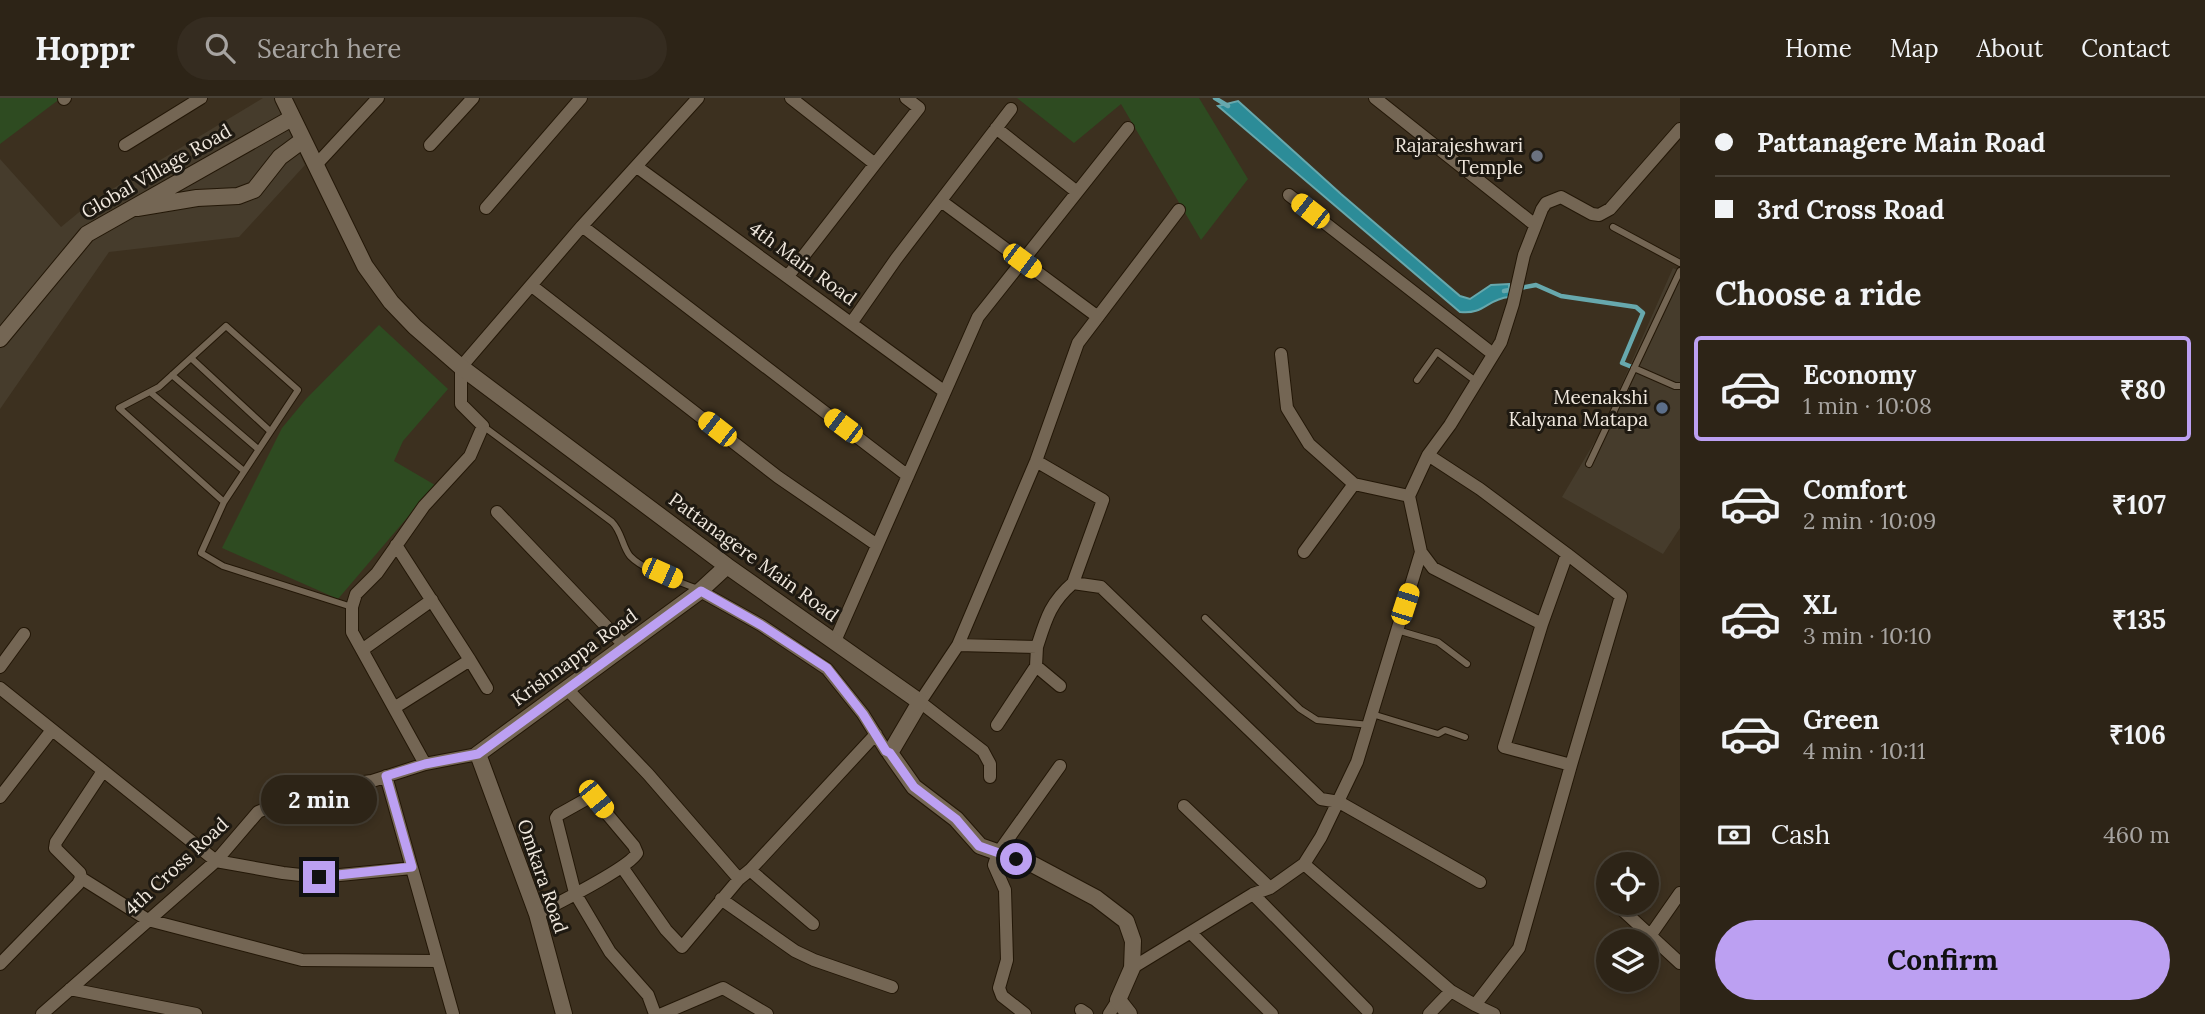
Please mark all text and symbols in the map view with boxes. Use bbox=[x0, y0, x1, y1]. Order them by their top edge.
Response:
search box bbox=[177, 17, 667, 80]
text: Hoppr bbox=[35, 27, 135, 69]
icon: search bbox=[201, 29, 239, 67]
text: Search here bbox=[257, 32, 401, 65]
text: Home bbox=[1785, 33, 1852, 64]
text: Map bbox=[1890, 33, 1939, 64]
text: About bbox=[1977, 33, 2043, 64]
text: Contact bbox=[2081, 33, 2170, 64]
street label: Global Village Road bbox=[77, 118, 235, 224]
text: Pattanagere Main Road bbox=[1757, 126, 2046, 159]
place label: Rajarajeshwari Temple bbox=[1395, 133, 1523, 179]
marker: Rajarajeshwari Temple bbox=[1529, 148, 1545, 164]
car bbox=[1287, 190, 1334, 232]
text: 3rd Cross Road bbox=[1757, 193, 1944, 226]
street label: 4th Main Road bbox=[744, 216, 862, 310]
car bbox=[999, 240, 1046, 282]
text: Choose a ride bbox=[1715, 273, 1922, 314]
icon: car bbox=[1719, 357, 1782, 420]
text: Economy bbox=[1803, 358, 1916, 391]
text: ₹80 bbox=[2120, 373, 2166, 406]
place label: Meenakshi Kalyana Matapa bbox=[1509, 385, 1648, 431]
text: 1 min · 10:08 bbox=[1803, 391, 1932, 420]
marker: Meenakshi Kalyana Matapa bbox=[1654, 400, 1670, 416]
car bbox=[820, 405, 867, 447]
car bbox=[694, 408, 741, 450]
icon: car bbox=[1719, 472, 1782, 535]
text: Comfort bbox=[1803, 473, 1907, 506]
street label: Pattanagere Main Road bbox=[664, 487, 844, 627]
text: ₹107 bbox=[2112, 488, 2166, 521]
text: 2 min · 10:09 bbox=[1803, 506, 1936, 535]
car bbox=[639, 555, 686, 591]
car bbox=[1389, 581, 1422, 627]
icon: car bbox=[1719, 587, 1782, 650]
text: XL bbox=[1803, 588, 1837, 621]
street label: Krishnappa Road bbox=[506, 603, 642, 711]
text: ₹135 bbox=[2112, 603, 2166, 636]
text: 3 min · 10:10 bbox=[1803, 621, 1932, 650]
icon: car bbox=[1719, 702, 1782, 765]
text: Green bbox=[1803, 703, 1879, 736]
text: ₹106 bbox=[2109, 718, 2166, 751]
text: 4 min · 10:11 bbox=[1803, 736, 1926, 765]
callout: 2 min bbox=[261, 776, 377, 824]
car bbox=[575, 776, 618, 822]
text: 2 min bbox=[288, 785, 350, 814]
street label: 4th Cross Road bbox=[119, 812, 233, 920]
street label: Omkara Road bbox=[512, 816, 574, 936]
icon: cash bbox=[1715, 816, 1753, 854]
text: Cash bbox=[1771, 818, 1830, 851]
text: 460 m bbox=[2103, 820, 2170, 849]
route start bbox=[1000, 843, 1032, 875]
map controls bbox=[1596, 852, 1659, 992]
button: locate bbox=[1596, 852, 1659, 915]
route end bbox=[303, 861, 335, 893]
button: Confirm bbox=[1715, 920, 2170, 1000]
button: layers bbox=[1596, 929, 1659, 992]

